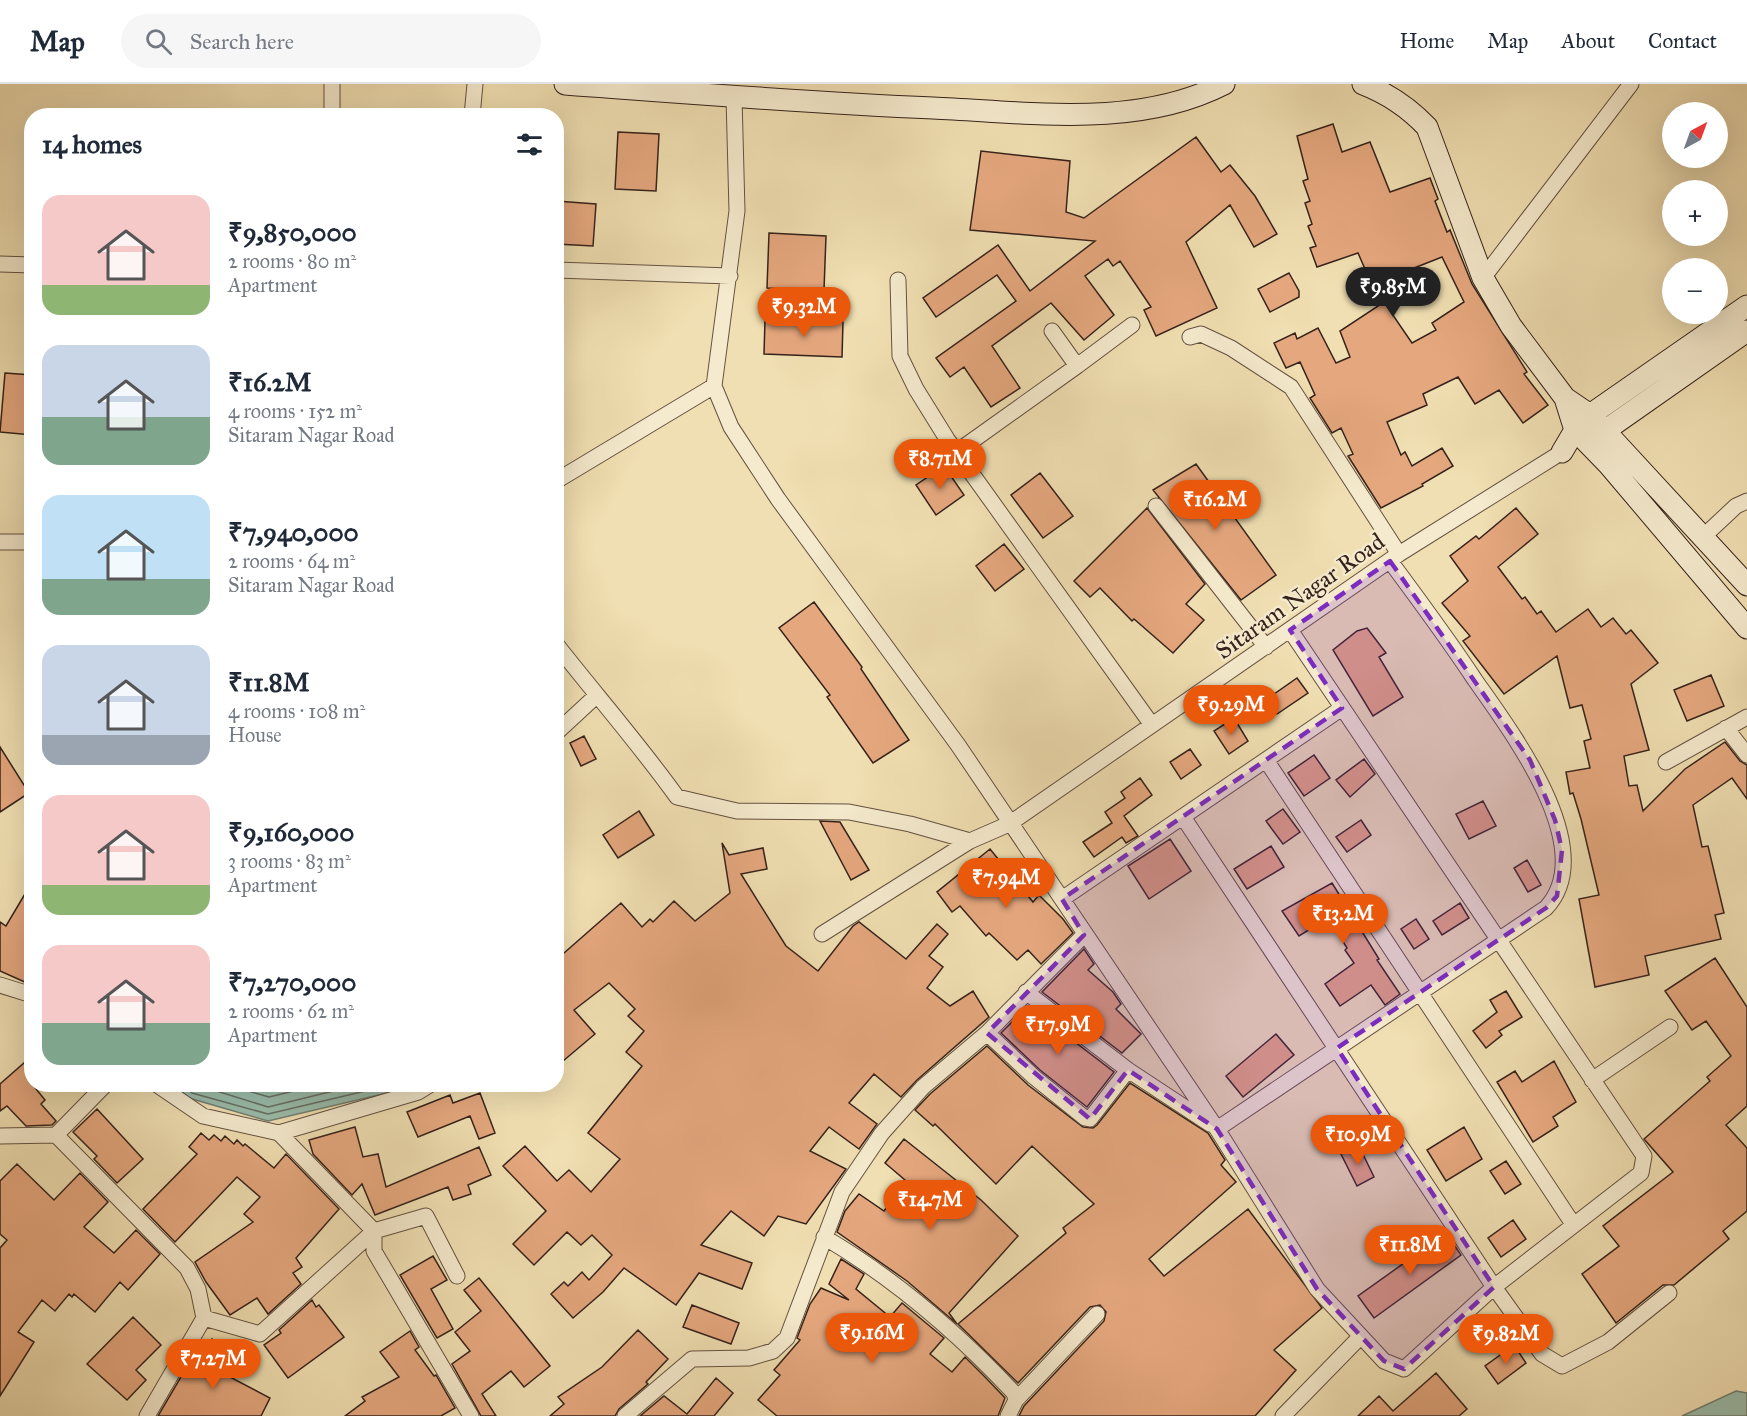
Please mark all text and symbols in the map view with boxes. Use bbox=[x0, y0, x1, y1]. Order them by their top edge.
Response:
search box bbox=[121, 14, 541, 68]
text: Map bbox=[30, 24, 85, 59]
icon: search bbox=[142, 25, 175, 58]
text: Search here bbox=[190, 28, 294, 55]
text: Home bbox=[1399, 28, 1454, 54]
text: Map bbox=[1487, 28, 1528, 54]
text: About bbox=[1561, 28, 1615, 54]
text: Contact bbox=[1648, 28, 1717, 54]
north arrow bbox=[1662, 102, 1728, 168]
map controls bbox=[1662, 102, 1728, 324]
text: 14 homes bbox=[42, 128, 142, 160]
icon: filters bbox=[513, 128, 546, 161]
button: + bbox=[1662, 180, 1728, 246]
text: ₹9,850,000 bbox=[228, 216, 357, 248]
icon: home bbox=[90, 219, 162, 291]
text: 2 rooms · 80 m² bbox=[228, 249, 356, 273]
button: − bbox=[1662, 258, 1728, 324]
pin: ₹9.85M bbox=[1344, 267, 1442, 318]
text: Apartment bbox=[228, 273, 317, 297]
text: ₹9.85M bbox=[1360, 274, 1426, 298]
pin: ₹9.32M bbox=[755, 287, 853, 338]
text: ₹9.32M bbox=[772, 294, 836, 318]
text: ₹16.2M bbox=[228, 366, 311, 398]
icon: home bbox=[90, 369, 162, 441]
text: 4 rooms · 152 m² bbox=[228, 399, 362, 423]
text: Sitaram Nagar Road bbox=[228, 423, 395, 447]
pin: ₹8.71M bbox=[891, 439, 989, 490]
text: ₹8.71M bbox=[908, 446, 972, 470]
pin: ₹16.2M bbox=[1166, 480, 1264, 531]
text: ₹16.2M bbox=[1183, 487, 1247, 511]
text: ₹7,940,000 bbox=[228, 516, 359, 548]
icon: home bbox=[90, 519, 162, 591]
street label: Sitaram Nagar Road bbox=[1209, 526, 1391, 666]
text: 2 rooms · 64 m² bbox=[228, 549, 355, 573]
text: Sitaram Nagar Road bbox=[228, 573, 395, 597]
text: ₹11.8M bbox=[228, 666, 309, 698]
icon: home bbox=[90, 669, 162, 741]
pin: ₹9.29M bbox=[1182, 685, 1280, 736]
text: ₹9.29M bbox=[1197, 692, 1265, 716]
text: 4 rooms · 108 m² bbox=[228, 699, 365, 723]
text: House bbox=[228, 723, 282, 747]
text: ₹9,160,000 bbox=[228, 816, 354, 848]
icon: home bbox=[90, 819, 162, 891]
text: 3 rooms · 83 m² bbox=[228, 849, 351, 873]
pin: ₹7.94M bbox=[957, 858, 1055, 909]
text: ₹7.94M bbox=[972, 865, 1040, 889]
text: Apartment bbox=[228, 873, 317, 897]
pin: ₹13.2M bbox=[1294, 894, 1392, 945]
text: ₹13.2M bbox=[1312, 901, 1374, 925]
text: ₹7,270,000 bbox=[228, 966, 356, 998]
icon: home bbox=[90, 969, 162, 1041]
text: 2 rooms · 62 m² bbox=[228, 999, 354, 1023]
pin: ₹17.9M bbox=[1009, 1005, 1107, 1056]
text: ₹17.9M bbox=[1025, 1012, 1091, 1036]
text: Apartment bbox=[228, 1023, 317, 1047]
pin: ₹10.9M bbox=[1309, 1115, 1407, 1166]
text: ₹10.9M bbox=[1325, 1122, 1391, 1146]
pin: ₹14.7M bbox=[881, 1180, 979, 1231]
text: ₹14.7M bbox=[897, 1187, 963, 1211]
pin: ₹11.8M bbox=[1361, 1225, 1459, 1276]
text: ₹11.8M bbox=[1379, 1232, 1441, 1256]
pin: ₹9.16M bbox=[823, 1313, 921, 1364]
pin: ₹9.82M bbox=[1457, 1314, 1555, 1365]
text: ₹9.16M bbox=[839, 1320, 905, 1344]
text: ₹9.82M bbox=[1472, 1321, 1540, 1345]
pin: ₹7.27M bbox=[164, 1339, 262, 1390]
text: ₹7.27M bbox=[180, 1346, 246, 1370]

